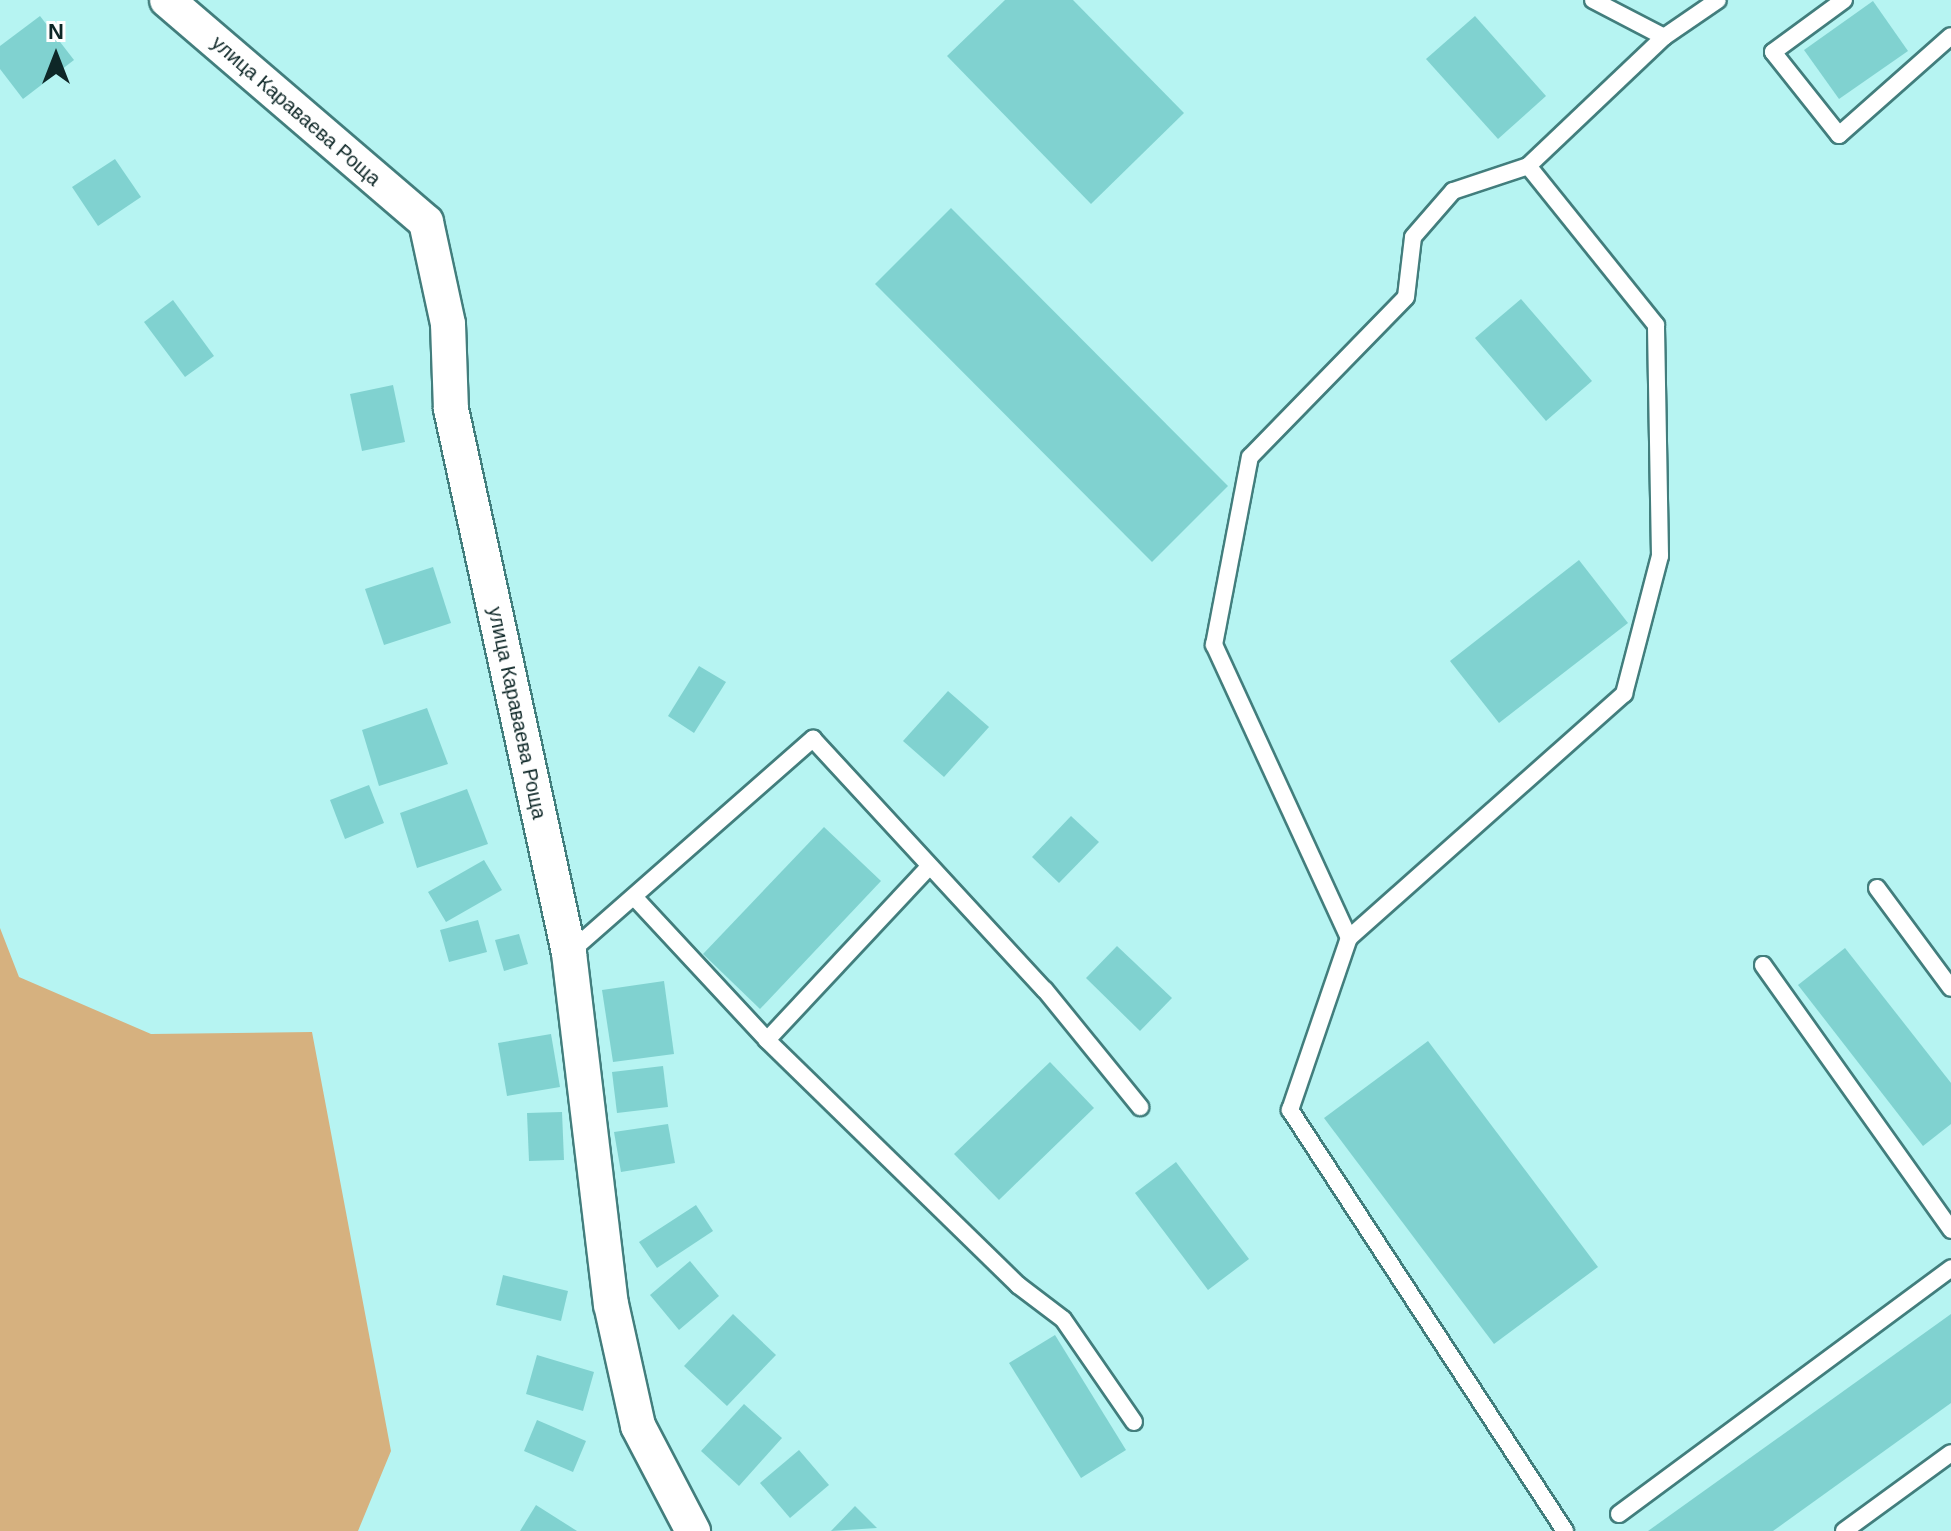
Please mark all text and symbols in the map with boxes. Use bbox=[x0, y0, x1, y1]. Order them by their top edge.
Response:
north arrow bbox=[16, 16, 96, 96]
text: N bbox=[48, 19, 64, 44]
street label: улица Караваева Роща bbox=[206, 31, 386, 191]
street label: улица Караваева Роща bbox=[483, 605, 551, 821]

